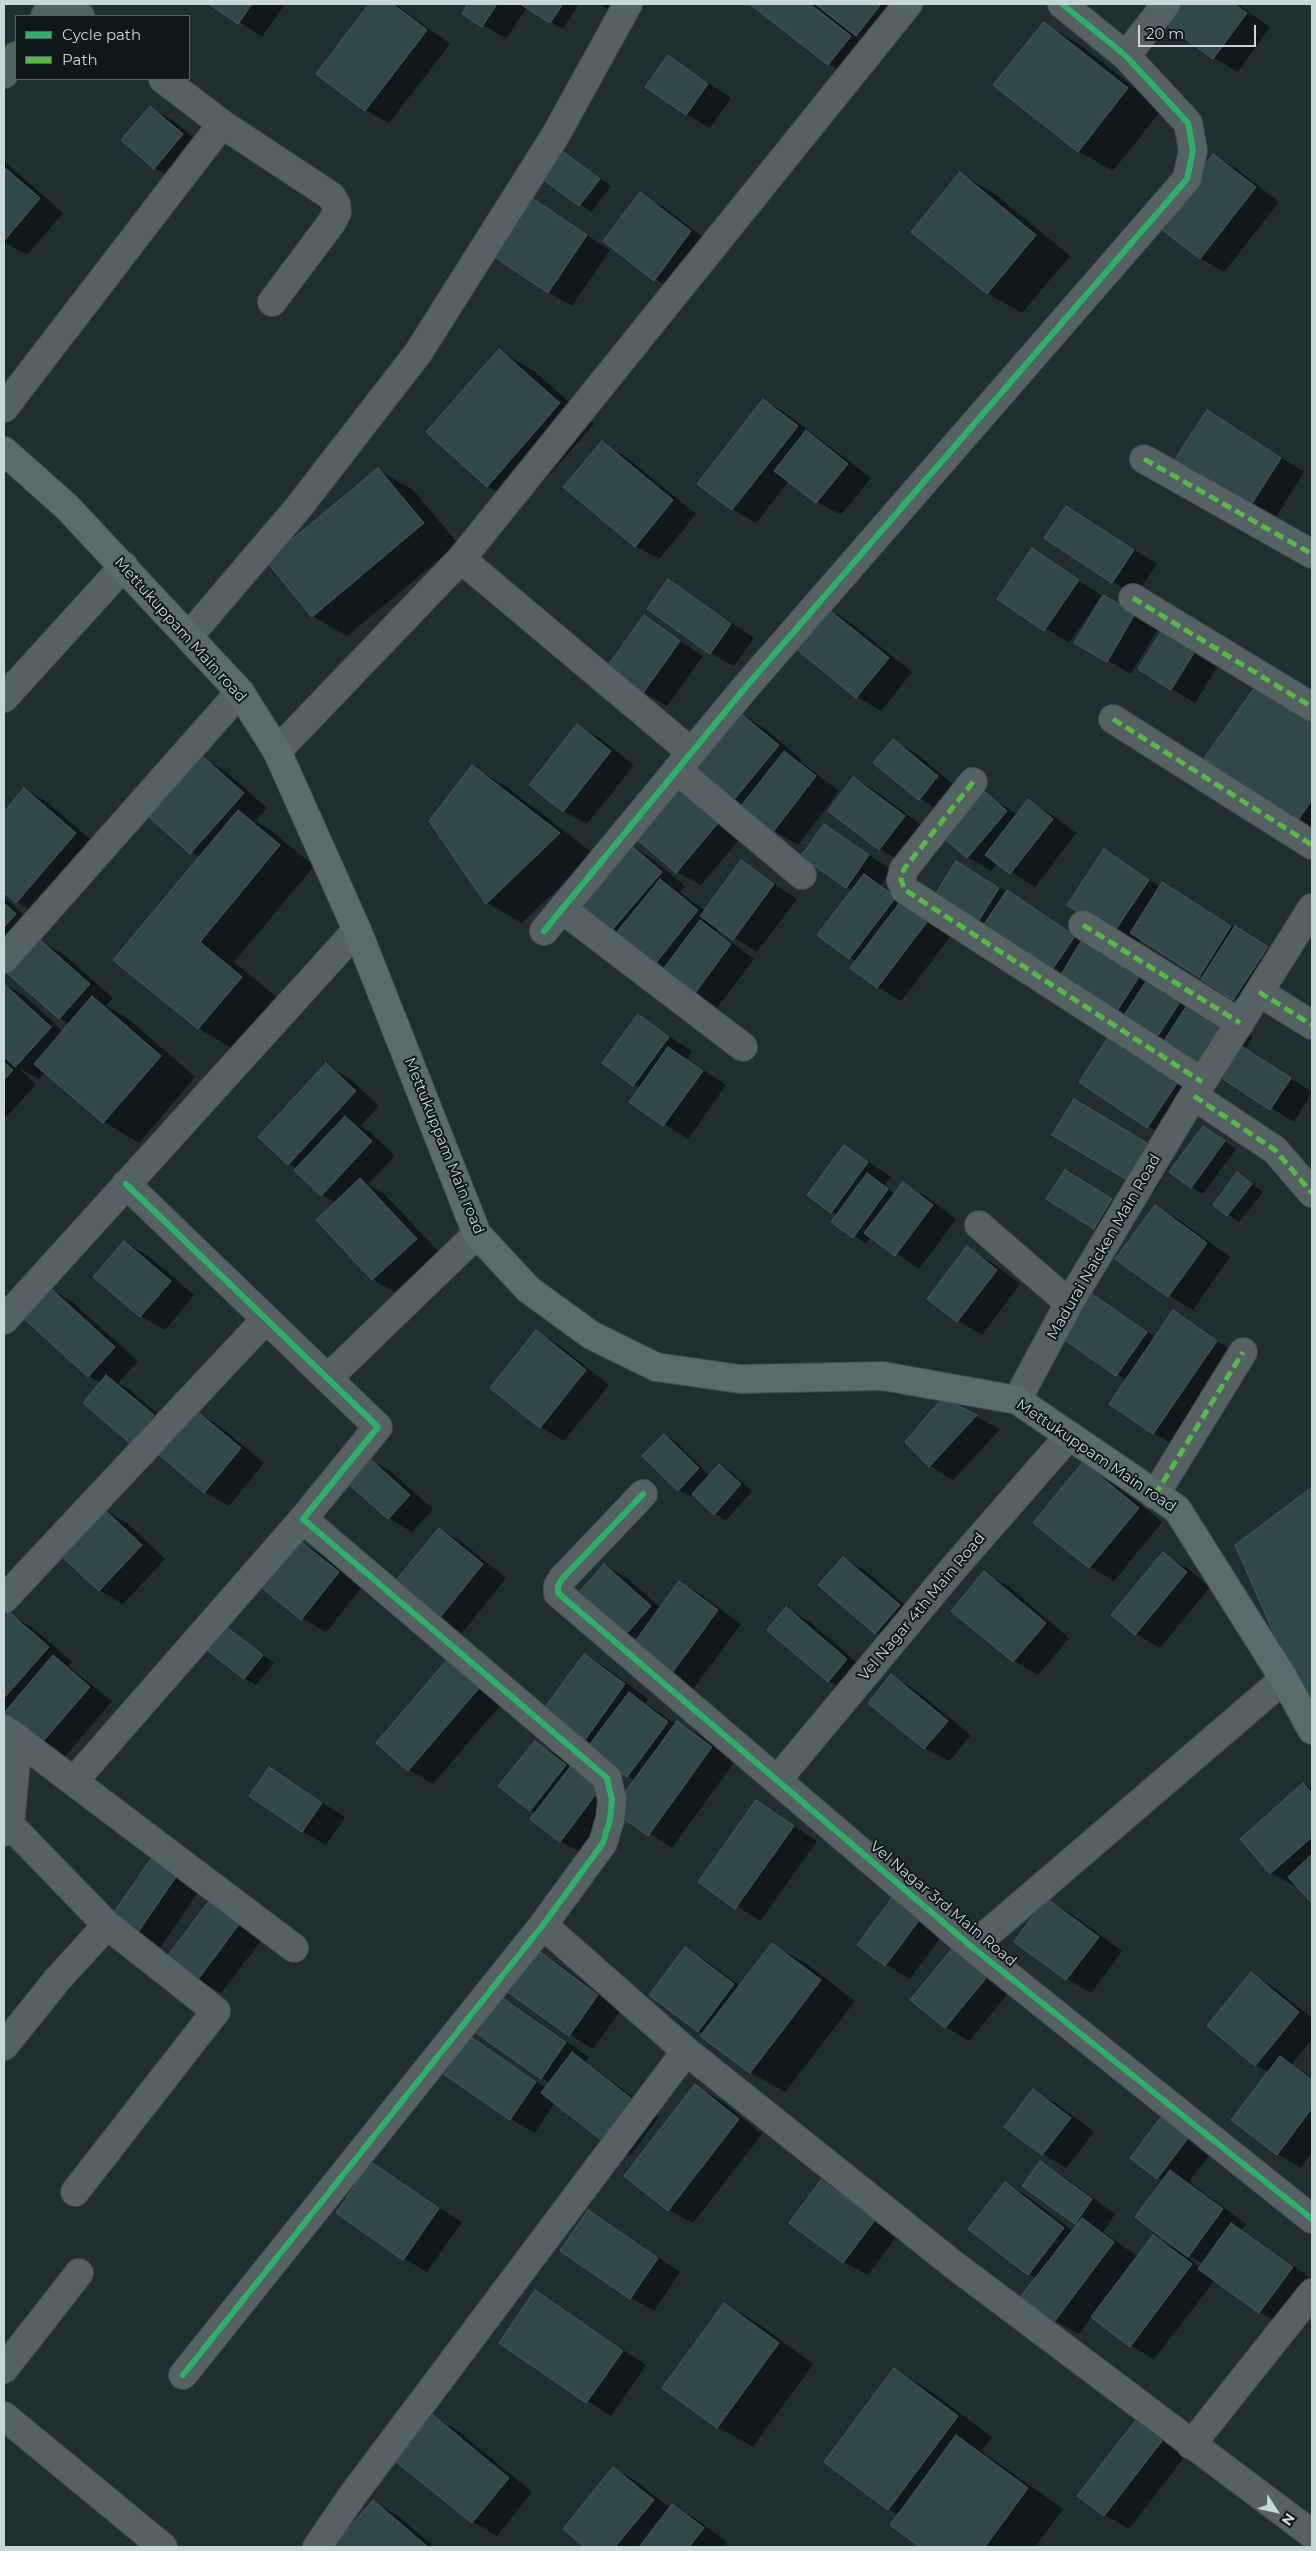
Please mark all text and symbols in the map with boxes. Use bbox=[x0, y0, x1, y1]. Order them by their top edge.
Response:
legend bbox=[15, 15, 190, 80]
scale bar bbox=[1141, 15, 1258, 47]
text: 20 m bbox=[1146, 24, 1184, 43]
text: Cycle path bbox=[62, 25, 141, 44]
text: Path bbox=[62, 50, 98, 69]
street label: Mettukuppam Main road bbox=[110, 554, 250, 706]
street label: Mettukuppam Main road bbox=[400, 1055, 488, 1237]
street label: Madurai Naicken Main Road bbox=[1043, 1151, 1165, 1343]
street label: Mettukuppam Main road bbox=[1013, 1396, 1179, 1516]
street label: Vel Nagar 4th Main Road bbox=[855, 1529, 989, 1685]
street label: Vel Nagar 3rd Main Road bbox=[866, 1837, 1020, 1971]
north arrow bbox=[1251, 2486, 1301, 2536]
text: N bbox=[1278, 2510, 1299, 2529]

